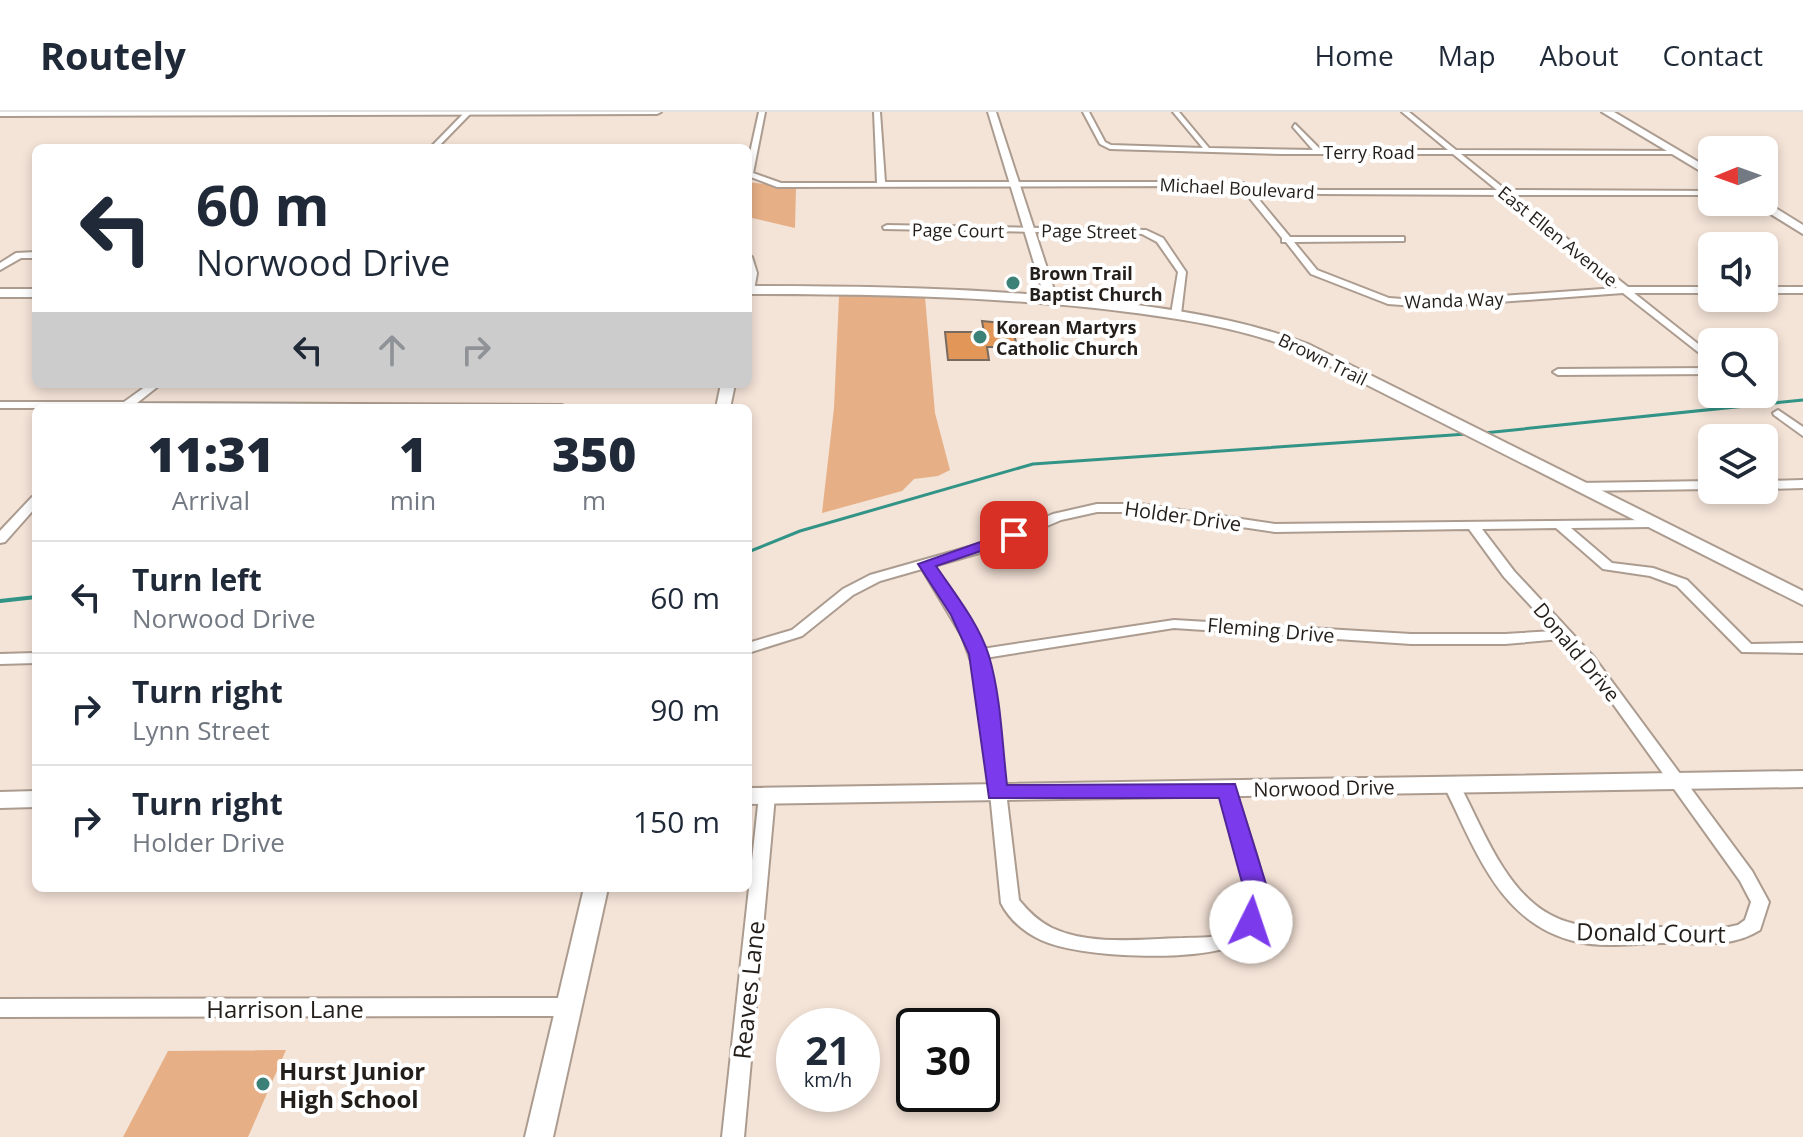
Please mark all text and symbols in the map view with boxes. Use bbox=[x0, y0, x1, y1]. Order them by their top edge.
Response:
text: Routely bbox=[40, 29, 186, 81]
text: Home bbox=[1315, 36, 1394, 74]
text: Map bbox=[1438, 36, 1496, 74]
text: About bbox=[1540, 36, 1618, 74]
text: Contact bbox=[1662, 36, 1763, 74]
north arrow bbox=[1698, 136, 1778, 216]
map controls bbox=[1698, 136, 1778, 504]
street label: Terry Road bbox=[1323, 140, 1415, 164]
text: 60 m bbox=[196, 166, 330, 242]
street label: Michael Boulevard bbox=[1159, 172, 1315, 204]
icon: left bbox=[64, 176, 168, 280]
street label: East Ellen Avenue bbox=[1493, 180, 1623, 292]
street label: Page Court bbox=[912, 217, 1004, 243]
street label: Page Street bbox=[1041, 218, 1137, 244]
button: sound bbox=[1698, 232, 1778, 312]
text: Norwood Drive bbox=[196, 238, 450, 287]
place label: Brown Trail Baptist Church bbox=[1029, 261, 1163, 306]
marker: Brown Trail Baptist Church bbox=[1004, 274, 1022, 292]
street label: Wanda Way bbox=[1404, 286, 1505, 314]
place label: Korean Martyrs Catholic Church bbox=[996, 315, 1138, 360]
street label: Brown Trail bbox=[1275, 327, 1371, 391]
icon: left bbox=[286, 328, 330, 372]
icon: ahead bbox=[370, 328, 414, 372]
icon: right bbox=[454, 328, 498, 372]
marker: Korean Martyrs Catholic Church bbox=[971, 328, 989, 346]
button: search bbox=[1698, 328, 1778, 408]
text: 11:31 bbox=[148, 421, 274, 486]
text: 1 bbox=[399, 421, 427, 486]
text: 350 bbox=[552, 421, 636, 486]
button: layers bbox=[1698, 424, 1778, 504]
text: Arrival bbox=[172, 482, 250, 518]
text: min bbox=[390, 482, 436, 518]
text: m bbox=[582, 482, 606, 518]
street label: Holder Drive bbox=[1123, 494, 1243, 538]
pin bbox=[980, 501, 1048, 569]
icon: arrive bbox=[992, 513, 1036, 557]
text: Turn left bbox=[132, 559, 262, 600]
icon: left bbox=[64, 575, 108, 619]
text: 60 m bbox=[650, 577, 720, 618]
street label: Donald Drive bbox=[1528, 597, 1626, 707]
text: Norwood Drive bbox=[132, 600, 316, 636]
street label: Fleming Drive bbox=[1206, 611, 1336, 649]
text: Turn right bbox=[132, 671, 283, 712]
icon: right bbox=[64, 687, 108, 731]
text: 90 m bbox=[650, 689, 720, 730]
text: Lynn Street bbox=[132, 712, 270, 748]
street label: Norwood Drive bbox=[1253, 773, 1395, 803]
text: Turn right bbox=[132, 783, 283, 824]
icon: right bbox=[64, 799, 108, 843]
text: 150 m bbox=[633, 801, 720, 842]
text: Holder Drive bbox=[132, 824, 285, 860]
position arrow bbox=[1209, 880, 1293, 964]
street label: Donald Court bbox=[1576, 914, 1726, 950]
street label: Reaves Lane bbox=[724, 919, 772, 1061]
street label: Harrison Lane bbox=[206, 992, 364, 1025]
speed limit sign: 30 bbox=[896, 1008, 1000, 1112]
text: 21 bbox=[805, 1022, 851, 1077]
place label: Hurst Junior High School bbox=[279, 1054, 425, 1115]
text: km/h bbox=[804, 1066, 852, 1093]
marker: Hurst Junior High School bbox=[254, 1075, 272, 1093]

